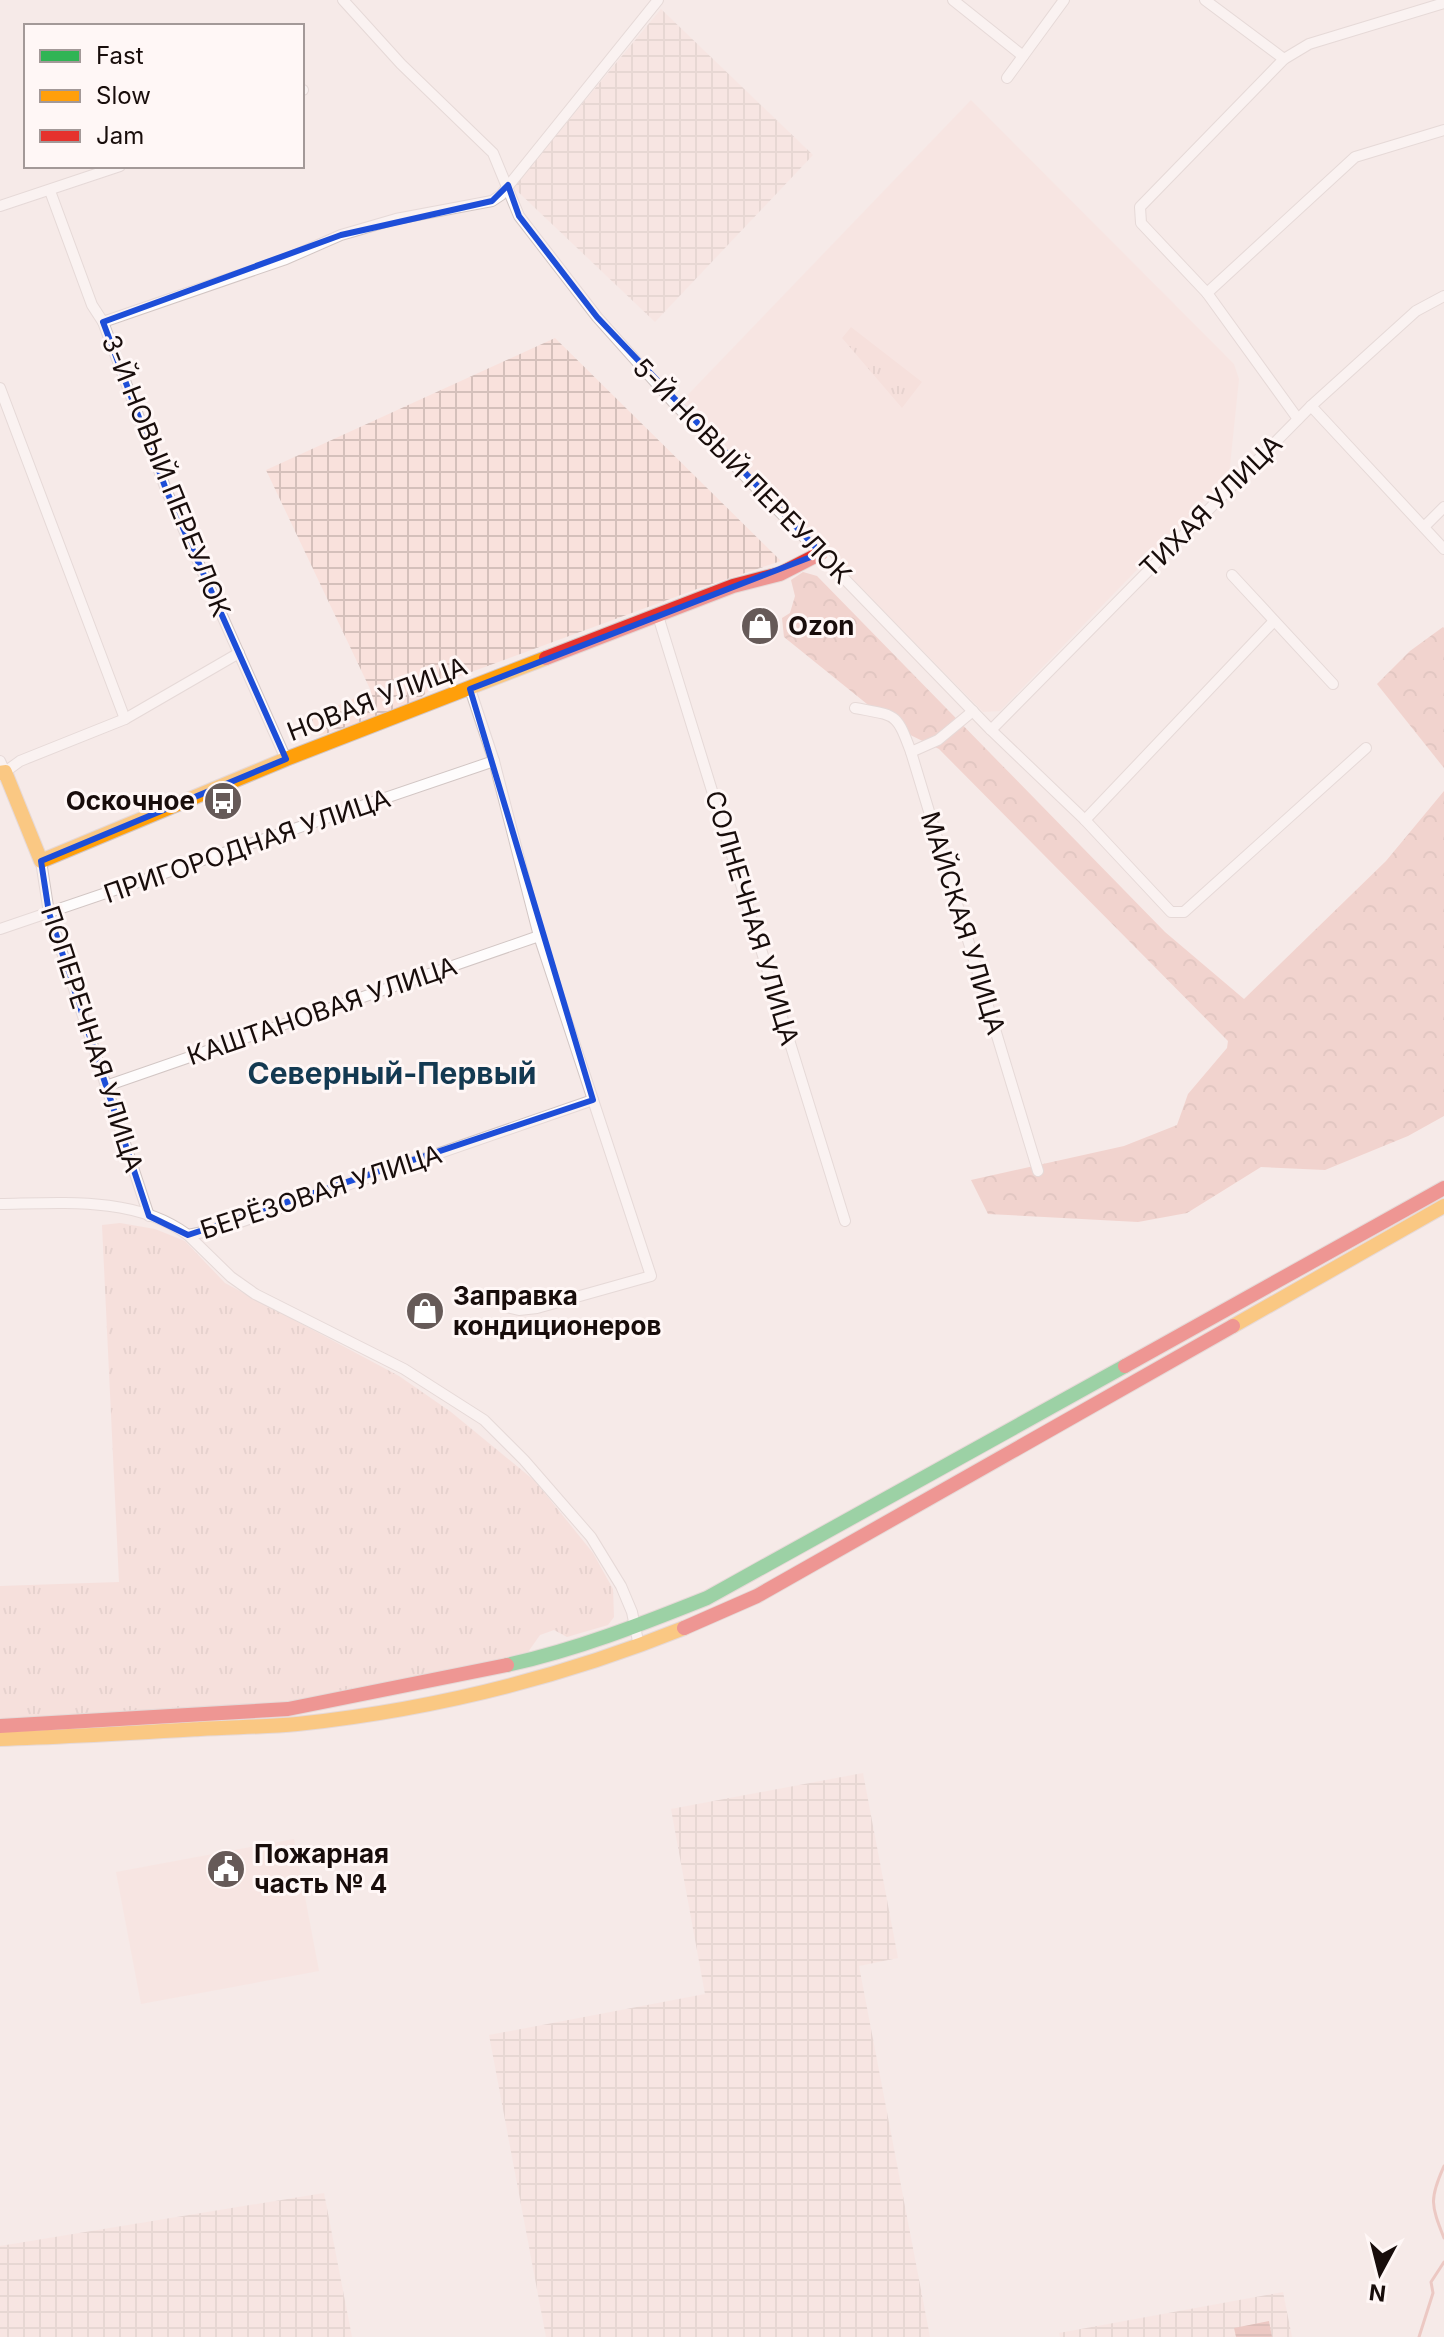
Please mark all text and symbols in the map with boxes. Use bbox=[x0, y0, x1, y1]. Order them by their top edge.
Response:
legend bbox=[24, 24, 304, 168]
text: Fast bbox=[96, 41, 144, 70]
text: Slow bbox=[96, 81, 151, 110]
text: Jam bbox=[96, 121, 144, 150]
street label: 3-Й НОВЫЙ ПЕРЕУЛОК bbox=[96, 330, 237, 621]
street label: 5-Й НОВЫЙ ПЕРЕУЛОК bbox=[627, 352, 858, 590]
street label: ТИХАЯ УЛИЦА bbox=[1133, 428, 1288, 583]
shop icon: Ozon bbox=[739, 605, 781, 647]
place label: Ozon bbox=[788, 610, 855, 641]
street label: НОВАЯ УЛИЦА bbox=[282, 650, 471, 747]
bus stop icon: Оскочное bbox=[202, 780, 244, 822]
street label: ПРИГОРОДНАЯ УЛИЦА bbox=[100, 782, 394, 909]
place label: Оскочное bbox=[66, 785, 195, 816]
street label: СОЛНЕЧНАЯ УЛИЦА bbox=[699, 787, 806, 1049]
street label: МАЙСКАЯ УЛИЦА bbox=[915, 808, 1012, 1038]
street label: ПОПЕРЕЧНАЯ УЛИЦА bbox=[35, 902, 150, 1176]
street label: КАШТАНОВАЯ УЛИЦА bbox=[183, 950, 461, 1071]
district label: Северный-Первый bbox=[247, 1055, 537, 1091]
street label: БЕРЁЗОВАЯ УЛИЦА bbox=[196, 1138, 445, 1245]
place label: Заправка кондиционеров bbox=[453, 1280, 661, 1341]
shop icon: Заправка кондиционеров bbox=[404, 1290, 446, 1332]
place label: Пожарная часть № 4 bbox=[254, 1838, 389, 1899]
public building icon: Пожарная часть № 4 bbox=[205, 1848, 247, 1890]
north arrow bbox=[1340, 2233, 1420, 2313]
text: N bbox=[1368, 2279, 1387, 2307]

